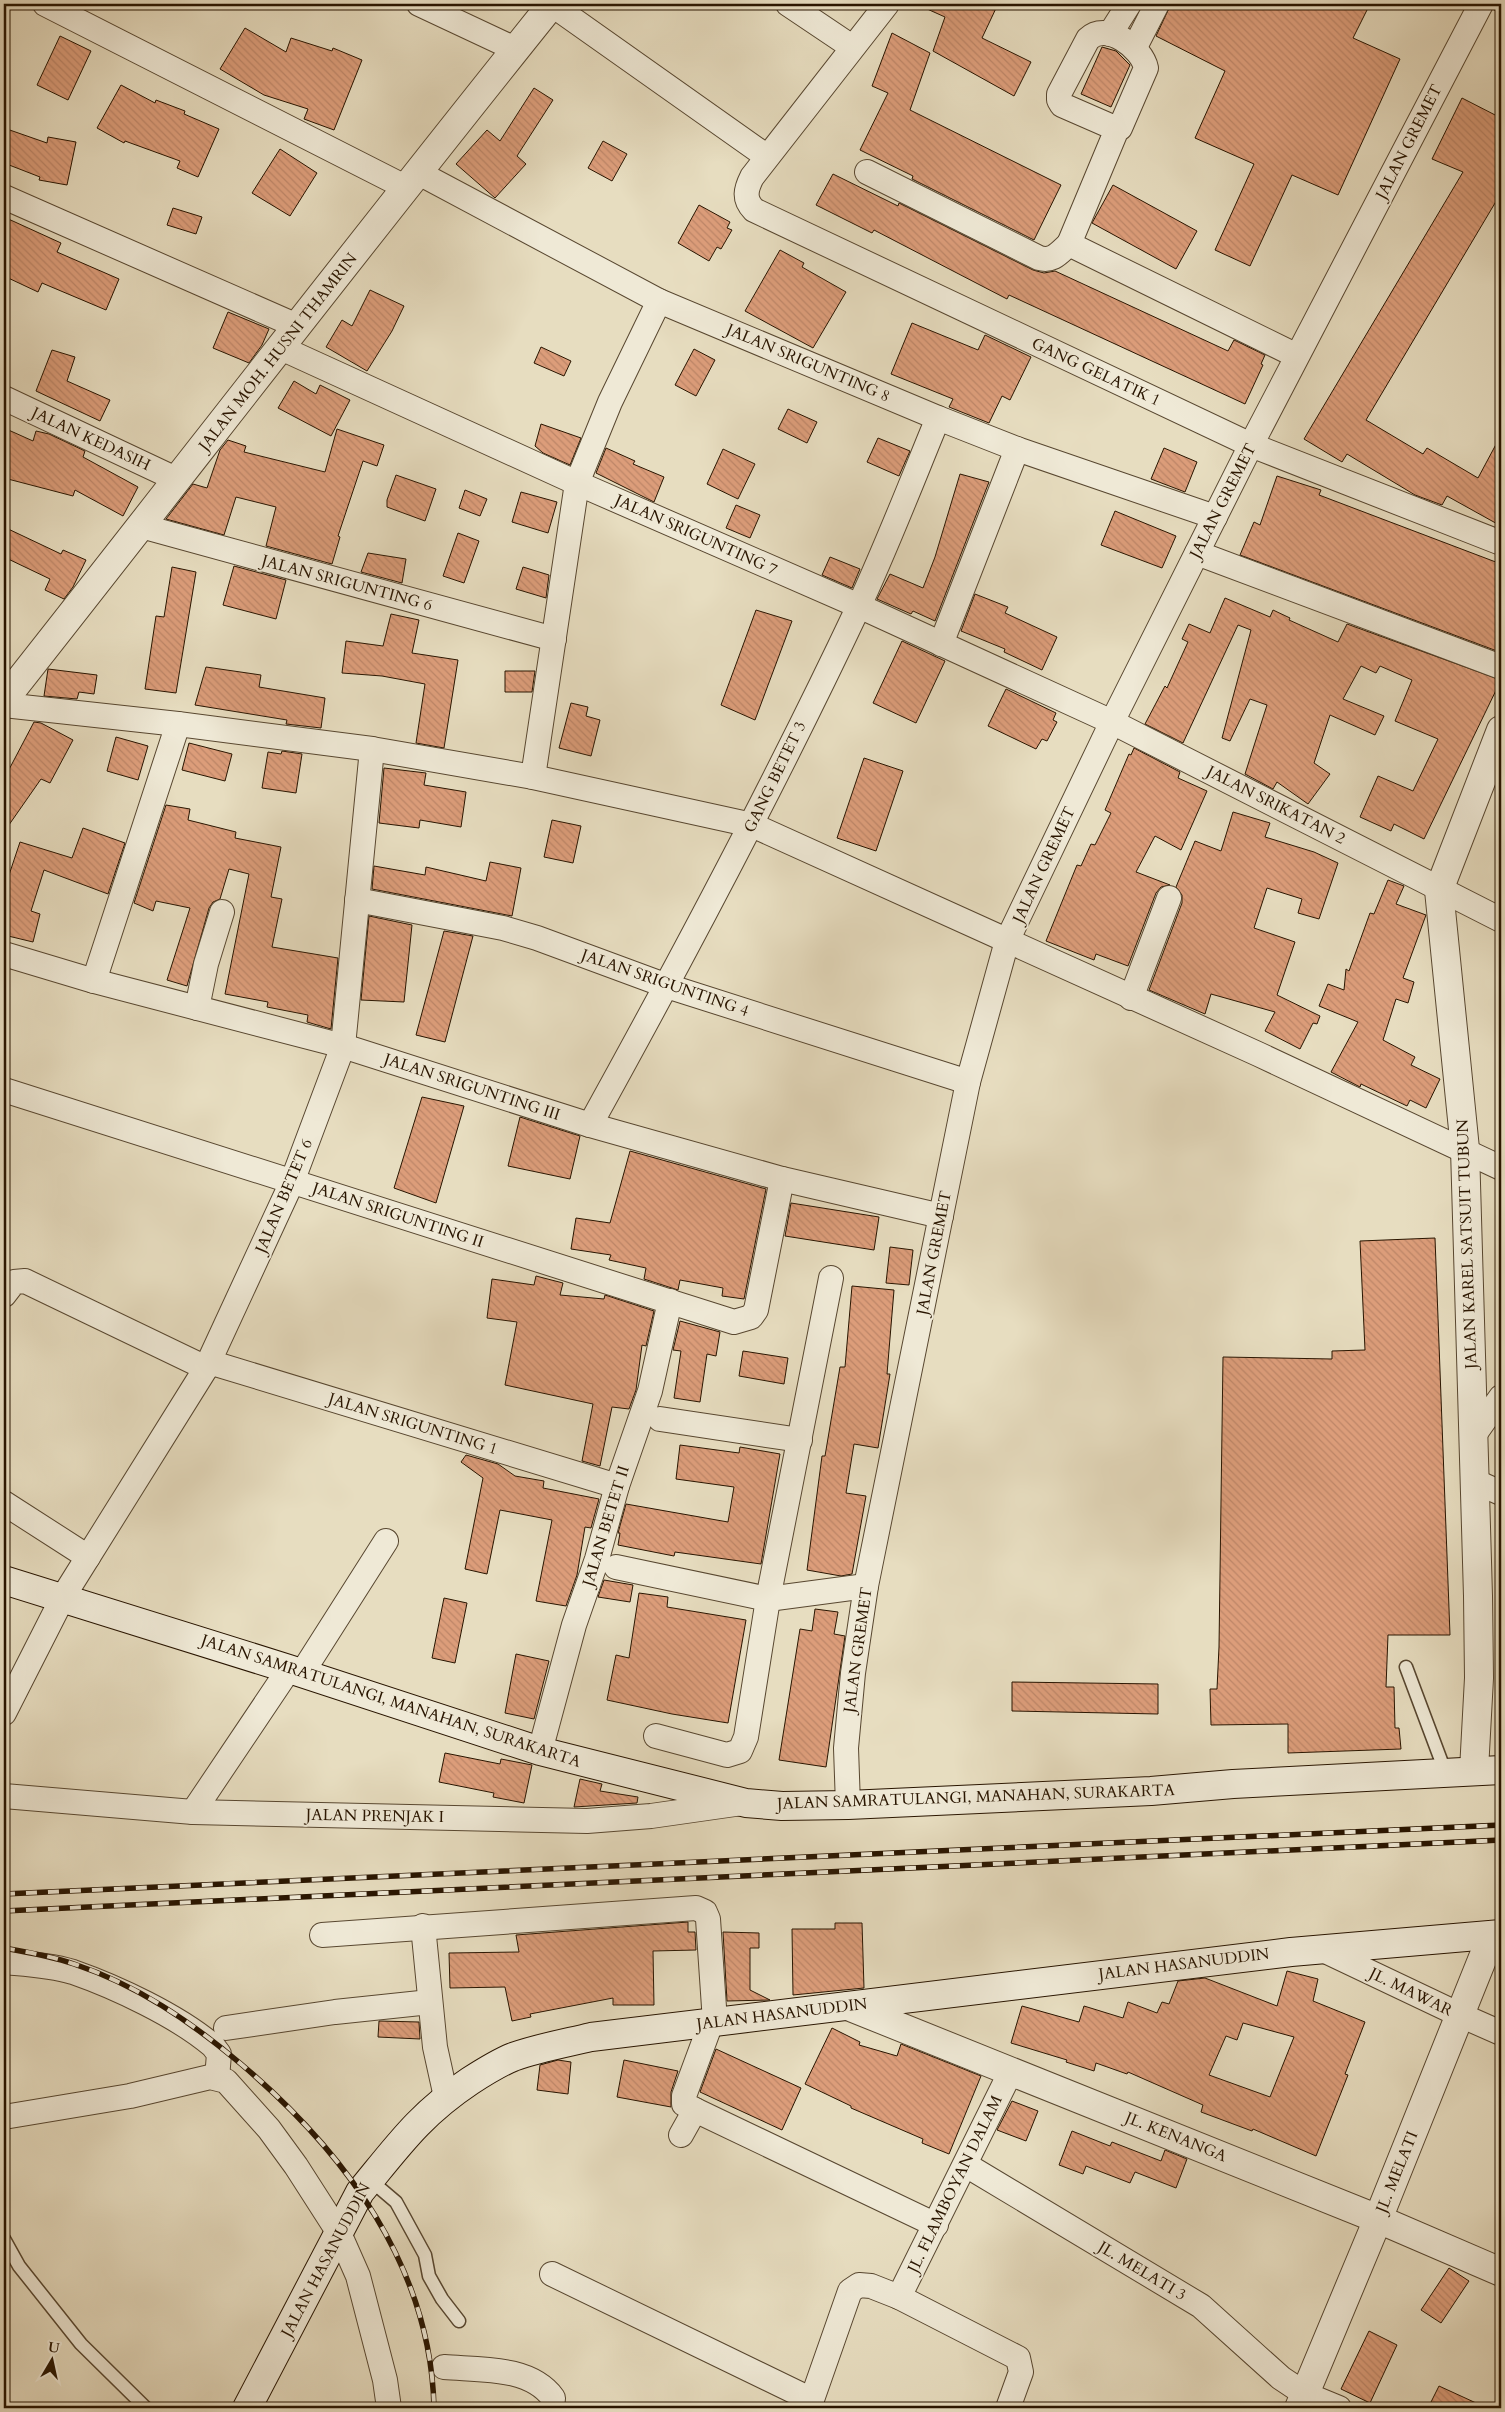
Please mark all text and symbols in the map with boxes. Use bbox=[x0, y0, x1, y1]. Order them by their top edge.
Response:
street label: JALAN GREMET bbox=[1370, 81, 1448, 205]
street label: JALAN MOH. HUSNI THAMRIN bbox=[192, 248, 363, 457]
street label: JALAN SRIGUNTING 8 bbox=[721, 318, 893, 407]
street label: GANG GELATIK 1 bbox=[1028, 332, 1164, 412]
street label: JALAN KEDASIH bbox=[26, 401, 154, 476]
street label: JALAN GREMET bbox=[1184, 440, 1262, 564]
street label: JALAN SRIGUNTING 7 bbox=[609, 488, 781, 581]
street label: JALAN SRIGUNTING 6 bbox=[257, 549, 435, 616]
street label: GANG BETET 3 bbox=[739, 718, 811, 836]
street label: JALAN SRIKATAN 2 bbox=[1201, 760, 1349, 850]
street label: JALAN GREMET bbox=[1007, 803, 1081, 929]
street label: JALAN SRIGUNTING 4 bbox=[576, 943, 752, 1022]
street label: JALAN SRIGUNTING III bbox=[379, 1048, 563, 1126]
street label: JALAN KAREL SATSUIT TUBUN bbox=[1452, 1118, 1482, 1371]
street label: JALAN BETET 6 bbox=[249, 1135, 318, 1258]
street label: JALAN SRIGUNTING II bbox=[308, 1176, 486, 1253]
street label: JALAN GREMET bbox=[911, 1189, 957, 1319]
street label: JALAN SRIGUNTING 1 bbox=[324, 1387, 500, 1460]
street label: JALAN BETET II bbox=[577, 1463, 635, 1591]
street label: JALAN GREMET bbox=[838, 1586, 878, 1716]
street label: JALAN SAMRATULANGI, MANAHAN, SURAKARTA bbox=[196, 1628, 584, 1773]
street label: JALAN SAMRATULANGI, MANAHAN, SURAKARTA bbox=[775, 1779, 1176, 1815]
street label: JALAN PRENJAK I bbox=[304, 1804, 444, 1828]
street label: JALAN HASANUDDIN bbox=[1095, 1943, 1271, 1986]
street label: JL. MAWAR bbox=[1364, 1961, 1456, 2022]
street label: JALAN HASANUDDIN bbox=[693, 1993, 869, 2036]
street label: JL. FLAMBOYAN DALAM bbox=[901, 2091, 1008, 2278]
street label: JL. KENANGA bbox=[1120, 2106, 1231, 2168]
street label: JL. MELATI bbox=[1370, 2128, 1423, 2218]
street label: JALAN HASANUDDIN bbox=[275, 2179, 376, 2343]
street label: JL. MELATI 3 bbox=[1092, 2235, 1190, 2306]
north arrow bbox=[28, 2334, 78, 2384]
text: U bbox=[47, 2337, 62, 2358]

